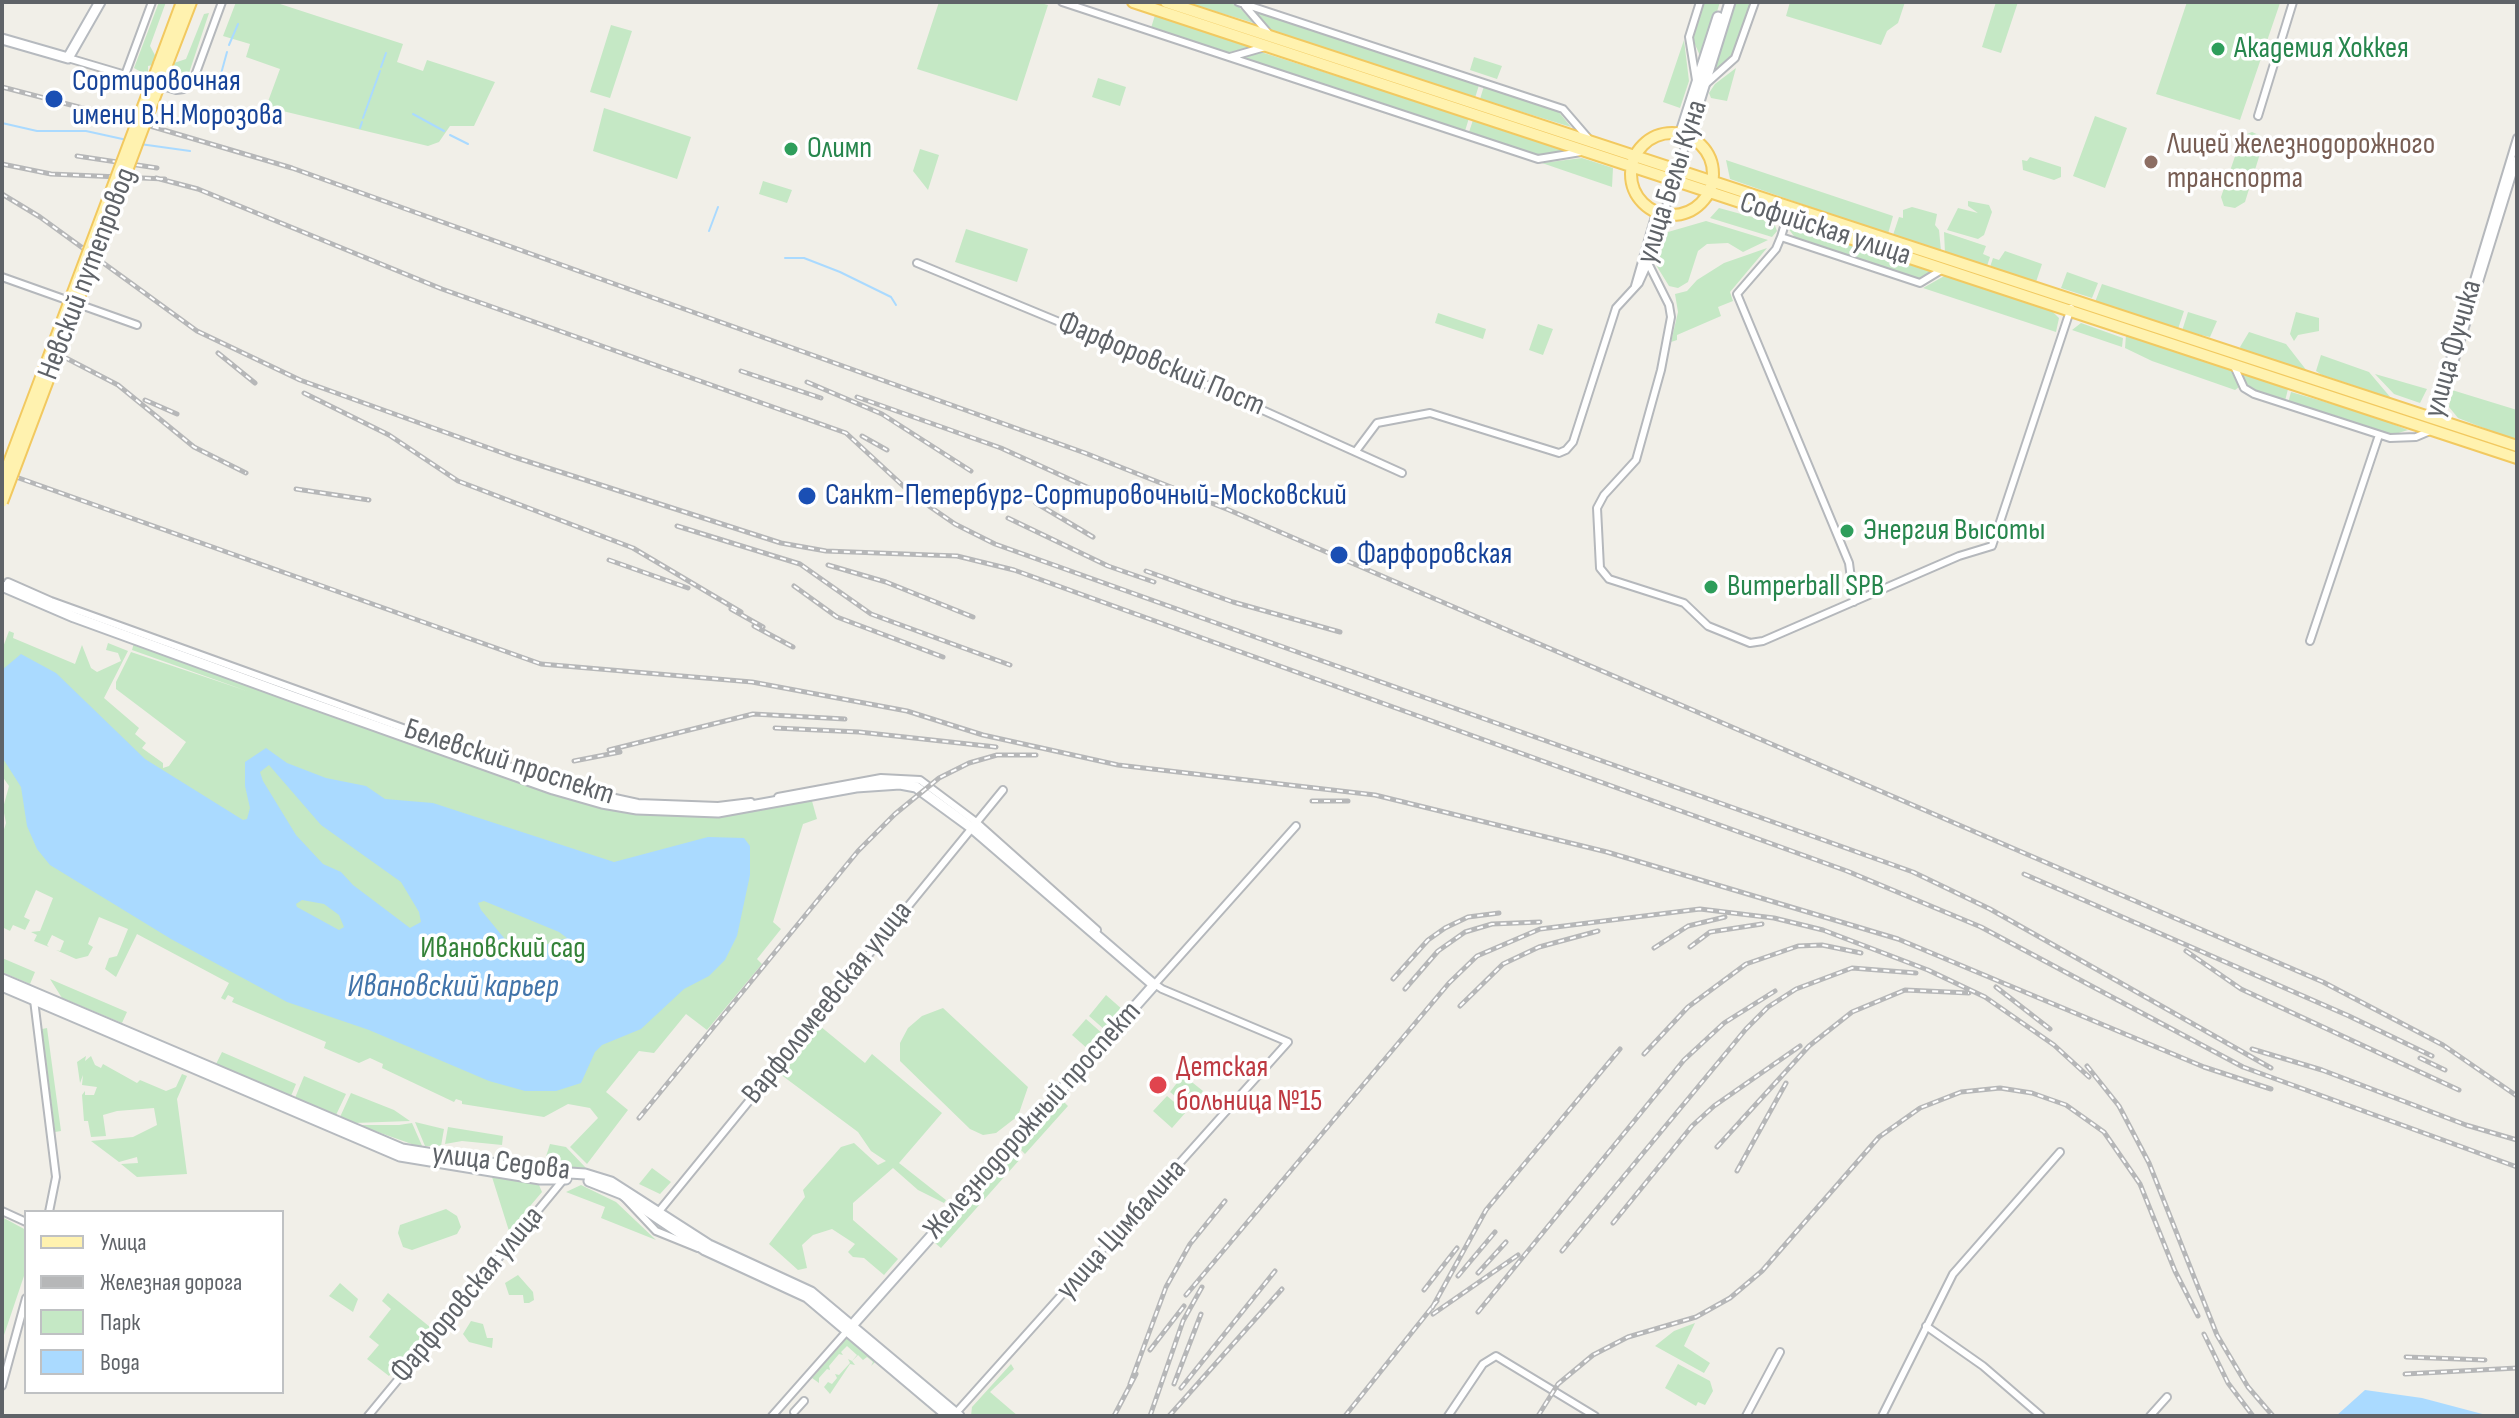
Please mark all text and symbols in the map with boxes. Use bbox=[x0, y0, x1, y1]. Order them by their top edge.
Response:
place label: Академия Хоккея bbox=[2234, 31, 2409, 67]
marker: Академия Хоккея bbox=[2209, 40, 2227, 58]
place label: Сортировочная имени В.Н.Морозова bbox=[72, 64, 283, 134]
marker: Сортировочная имени В.Н.Морозова bbox=[43, 88, 65, 110]
street label: улица Белы Куна bbox=[1630, 96, 1716, 268]
place label: Лицей железнодорожного транспорта bbox=[2167, 127, 2435, 198]
place label: Олимп bbox=[807, 131, 872, 167]
marker: Олимп bbox=[782, 140, 800, 158]
marker: Лицей железнодорожного транспорта bbox=[2142, 153, 2160, 171]
street label: Невский путепровод bbox=[31, 163, 145, 385]
street label: Софийская улица bbox=[1735, 185, 1915, 275]
street label: улица Фучика bbox=[2417, 276, 2491, 422]
street label: Фарфоровский Пост bbox=[1052, 305, 1270, 425]
place label: Санкт-Петербург-Сортировочный-Московский bbox=[825, 478, 1347, 514]
marker: Санкт-Петербург-Сортировочный-Московский bbox=[796, 485, 818, 507]
place label: Энергия Высоты bbox=[1863, 513, 2045, 549]
marker: Энергия Высоты bbox=[1838, 522, 1856, 540]
place label: Фарфоровская bbox=[1357, 537, 1512, 573]
marker: Фарфоровская bbox=[1328, 544, 1350, 566]
place label: Bumperball SPB bbox=[1727, 569, 1884, 605]
marker: Bumperball SPB bbox=[1702, 578, 1720, 596]
street label: Белевский проспект bbox=[400, 712, 618, 814]
street label: Варфоломеевская улица bbox=[735, 894, 921, 1112]
park label: Ивановский сад bbox=[420, 931, 586, 967]
water label: Ивановский карьер bbox=[347, 969, 559, 1007]
street label: Железнодорожный проспект bbox=[917, 995, 1149, 1247]
place label: Детская больница №15 bbox=[1176, 1050, 1322, 1120]
marker: Детская больница №15 bbox=[1147, 1074, 1169, 1096]
street label: улица Седова bbox=[430, 1137, 572, 1189]
street label: улица Цимбалина bbox=[1050, 1152, 1194, 1308]
street label: Фарфоровская улица bbox=[384, 1200, 552, 1390]
legend bbox=[24, 1210, 284, 1394]
text: Улица bbox=[100, 1228, 146, 1257]
text: Железная дорога bbox=[100, 1268, 242, 1297]
text: Парк bbox=[100, 1308, 140, 1337]
text: Вода bbox=[100, 1348, 140, 1377]

